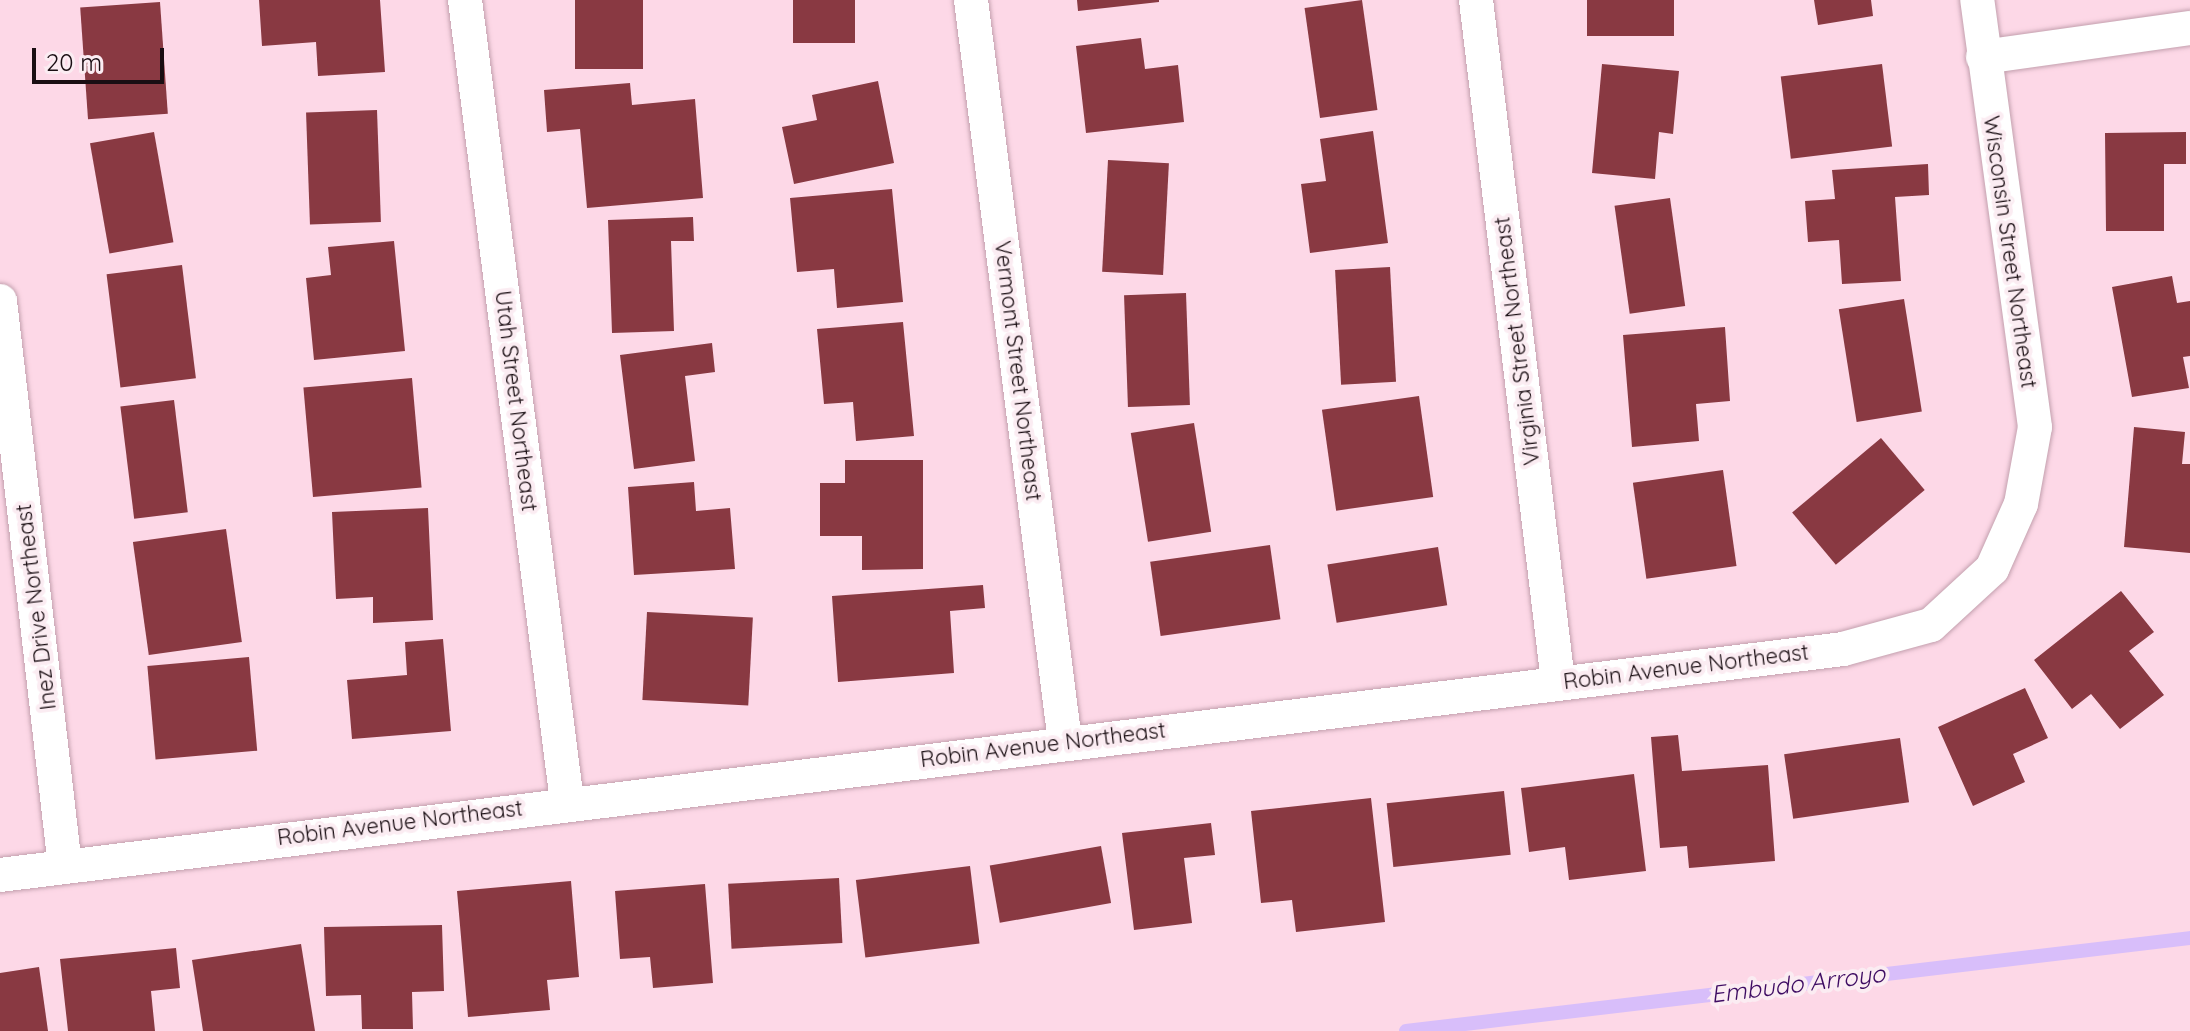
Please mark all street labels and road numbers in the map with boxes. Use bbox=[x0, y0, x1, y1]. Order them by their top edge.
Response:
street label: Wisconsin Street Northeast bbox=[1978, 114, 2042, 390]
street label: Virginia Street Northeast bbox=[1489, 215, 1545, 467]
street label: Vermont Street Northeast bbox=[989, 239, 1047, 503]
street label: Utah Street Northeast bbox=[489, 289, 543, 513]
street label: Inez Drive Northeast bbox=[10, 502, 62, 712]
street label: Robin Avenue Northeast bbox=[1562, 639, 1810, 695]
street label: Robin Avenue Northeast bbox=[919, 717, 1167, 773]
street label: Robin Avenue Northeast bbox=[276, 795, 524, 851]

